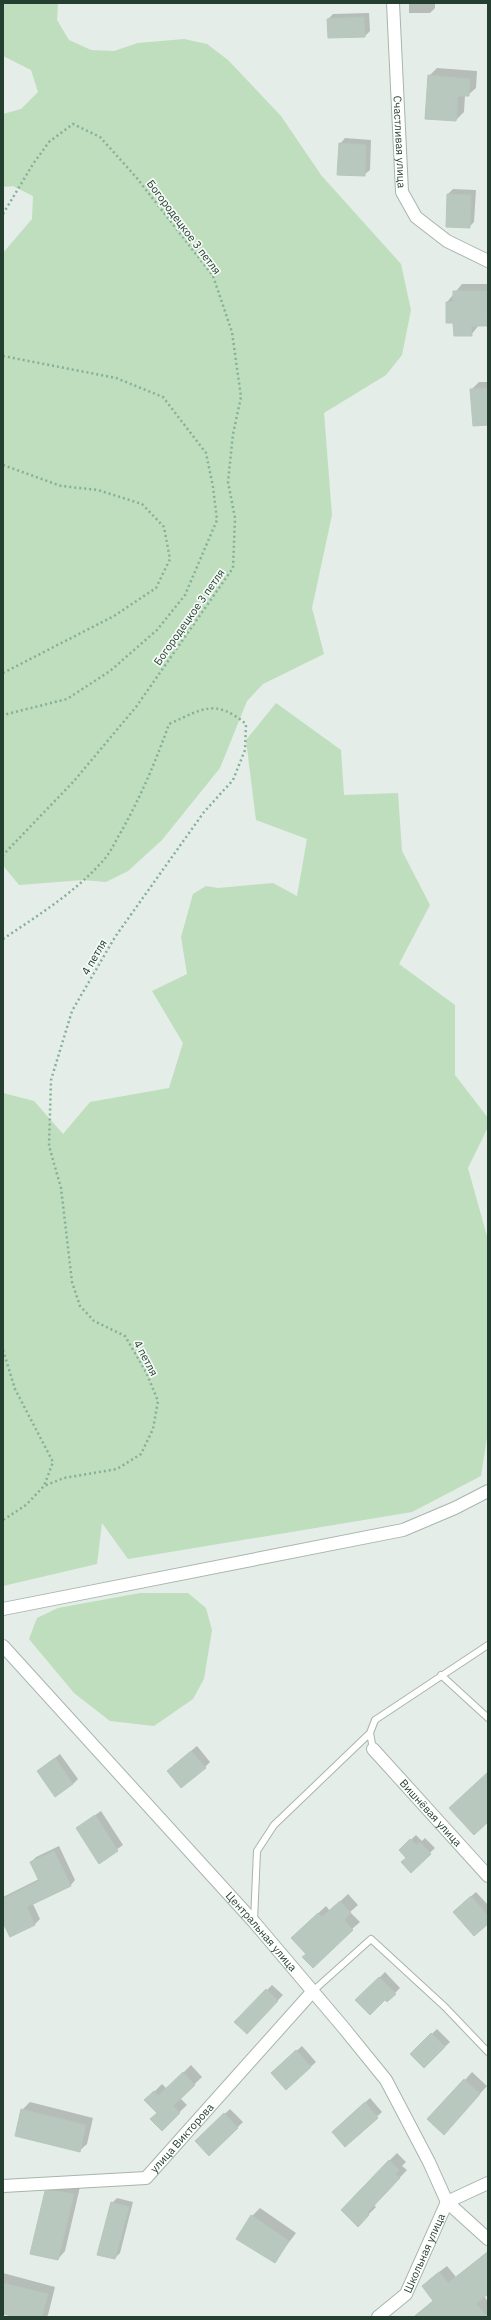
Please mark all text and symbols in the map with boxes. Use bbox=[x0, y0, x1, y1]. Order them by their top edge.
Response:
street label: Счастливая улица bbox=[390, 95, 409, 189]
street label: Богородецкое 3 петля bbox=[144, 177, 224, 277]
street label: Богородецкое 3 петля bbox=[150, 566, 228, 668]
street label: 4 петля bbox=[78, 937, 110, 977]
street label: 4 петля bbox=[131, 1338, 161, 1378]
street label: Вишнёвая улица bbox=[397, 1776, 465, 1849]
street label: Центральная улица bbox=[223, 1889, 300, 1974]
street label: улица Викторова bbox=[147, 2100, 217, 2176]
street label: Школьная улица bbox=[400, 2211, 448, 2295]

